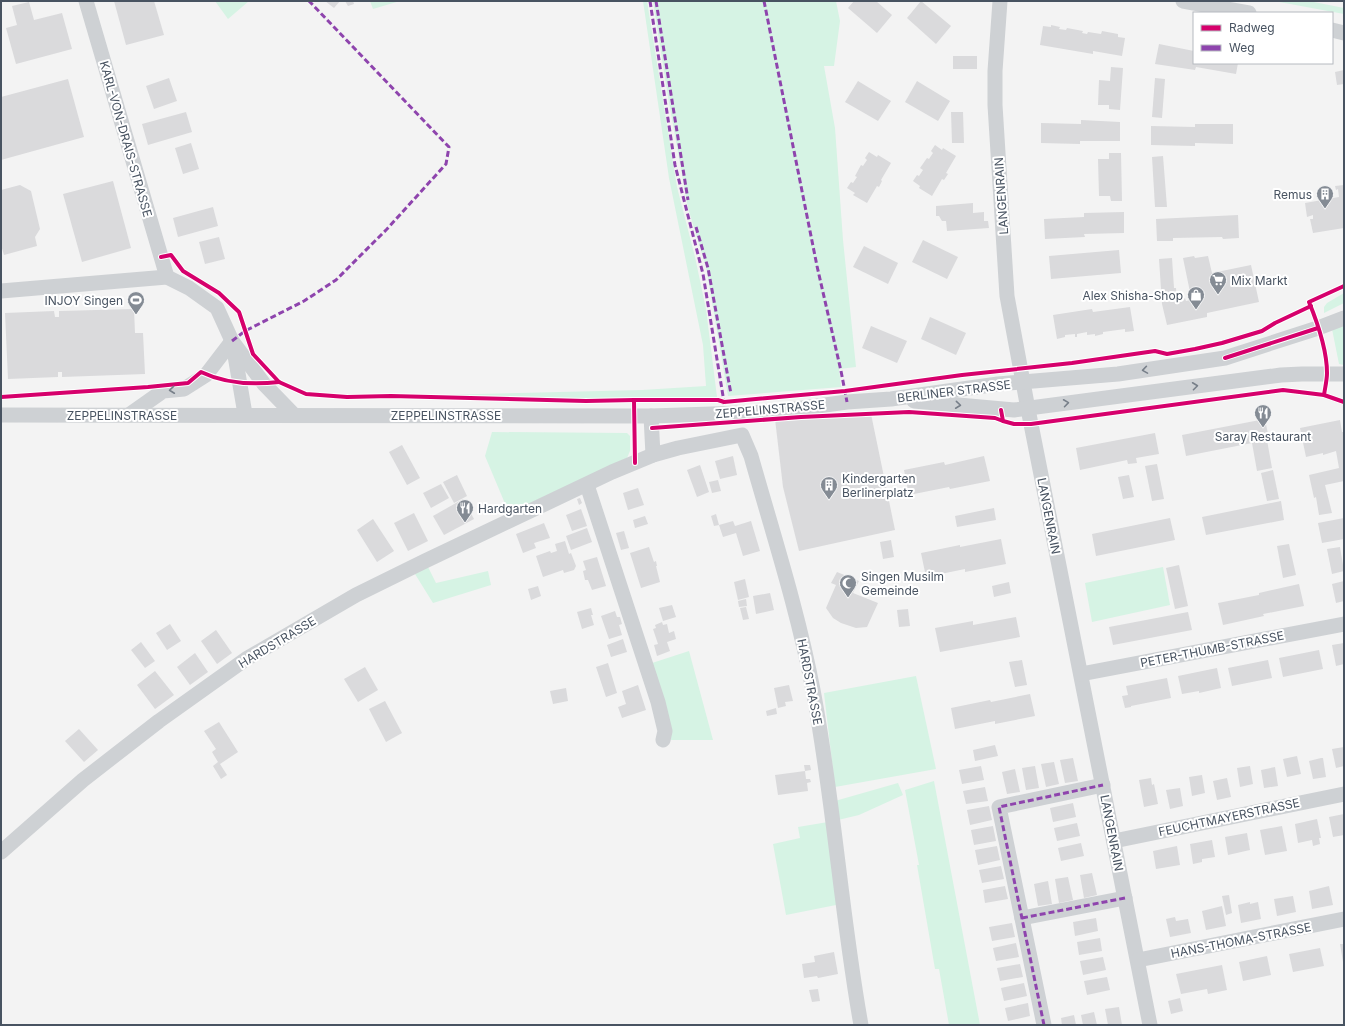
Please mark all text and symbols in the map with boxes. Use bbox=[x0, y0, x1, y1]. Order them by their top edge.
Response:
legend bbox=[1193, 12, 1333, 64]
text: Radweg bbox=[1229, 20, 1275, 35]
text: Weg bbox=[1229, 40, 1255, 55]
street label: KARL-VON-DRAIS-STRASSE bbox=[97, 59, 155, 219]
street label: LANGENRAIN bbox=[991, 157, 1011, 235]
building icon: Remus bbox=[1315, 184, 1335, 209]
place label: Remus bbox=[1274, 187, 1312, 202]
supermarket icon: Mix Markt bbox=[1208, 270, 1228, 295]
place label: Mix Markt bbox=[1231, 273, 1288, 288]
shop icon: Alex Shisha-Shop bbox=[1186, 285, 1206, 310]
place label: Alex Shisha-Shop bbox=[1082, 288, 1183, 303]
sports icon: INJOY Singen bbox=[126, 290, 146, 315]
place label: INJOY Singen bbox=[44, 293, 123, 308]
one-way arrow bbox=[1141, 365, 1148, 374]
street label: BERLINER STRASSE bbox=[896, 377, 1012, 405]
one-way arrow bbox=[1192, 382, 1198, 391]
one-way arrow bbox=[169, 385, 175, 394]
street label: ZEPPELINSTRASSE bbox=[714, 397, 826, 421]
one-way arrow bbox=[1063, 399, 1069, 408]
one-way arrow bbox=[955, 401, 961, 410]
restaurant icon: Saray Restaurant bbox=[1253, 403, 1273, 428]
street label: ZEPPELINSTRASSE bbox=[67, 408, 177, 423]
street label: ZEPPELINSTRASSE bbox=[391, 408, 501, 423]
place label: Saray Restaurant bbox=[1215, 429, 1311, 444]
place label: Kindergarten Berlinerplatz bbox=[842, 471, 916, 500]
building icon: Kindergarten Berlinerplatz bbox=[819, 475, 839, 500]
street label: LANGENRAIN bbox=[1034, 476, 1064, 556]
restaurant icon: Hardgarten bbox=[455, 498, 475, 523]
place label: Hardgarten bbox=[478, 501, 542, 516]
place label: Singen Musilm Gemeinde bbox=[861, 569, 944, 598]
mosque icon: Singen Musilm Gemeinde bbox=[838, 573, 858, 598]
street label: HARDSTRASSE bbox=[236, 613, 318, 671]
street label: PETER-THUMB-STRASSE bbox=[1139, 628, 1285, 670]
street label: HARDSTRASSE bbox=[794, 638, 826, 726]
street label: LANGENRAIN bbox=[1097, 793, 1127, 873]
street label: FEUCHTMAYERSTRASSE bbox=[1157, 795, 1301, 839]
street label: HANS-THOMA-STRASSE bbox=[1170, 919, 1312, 961]

